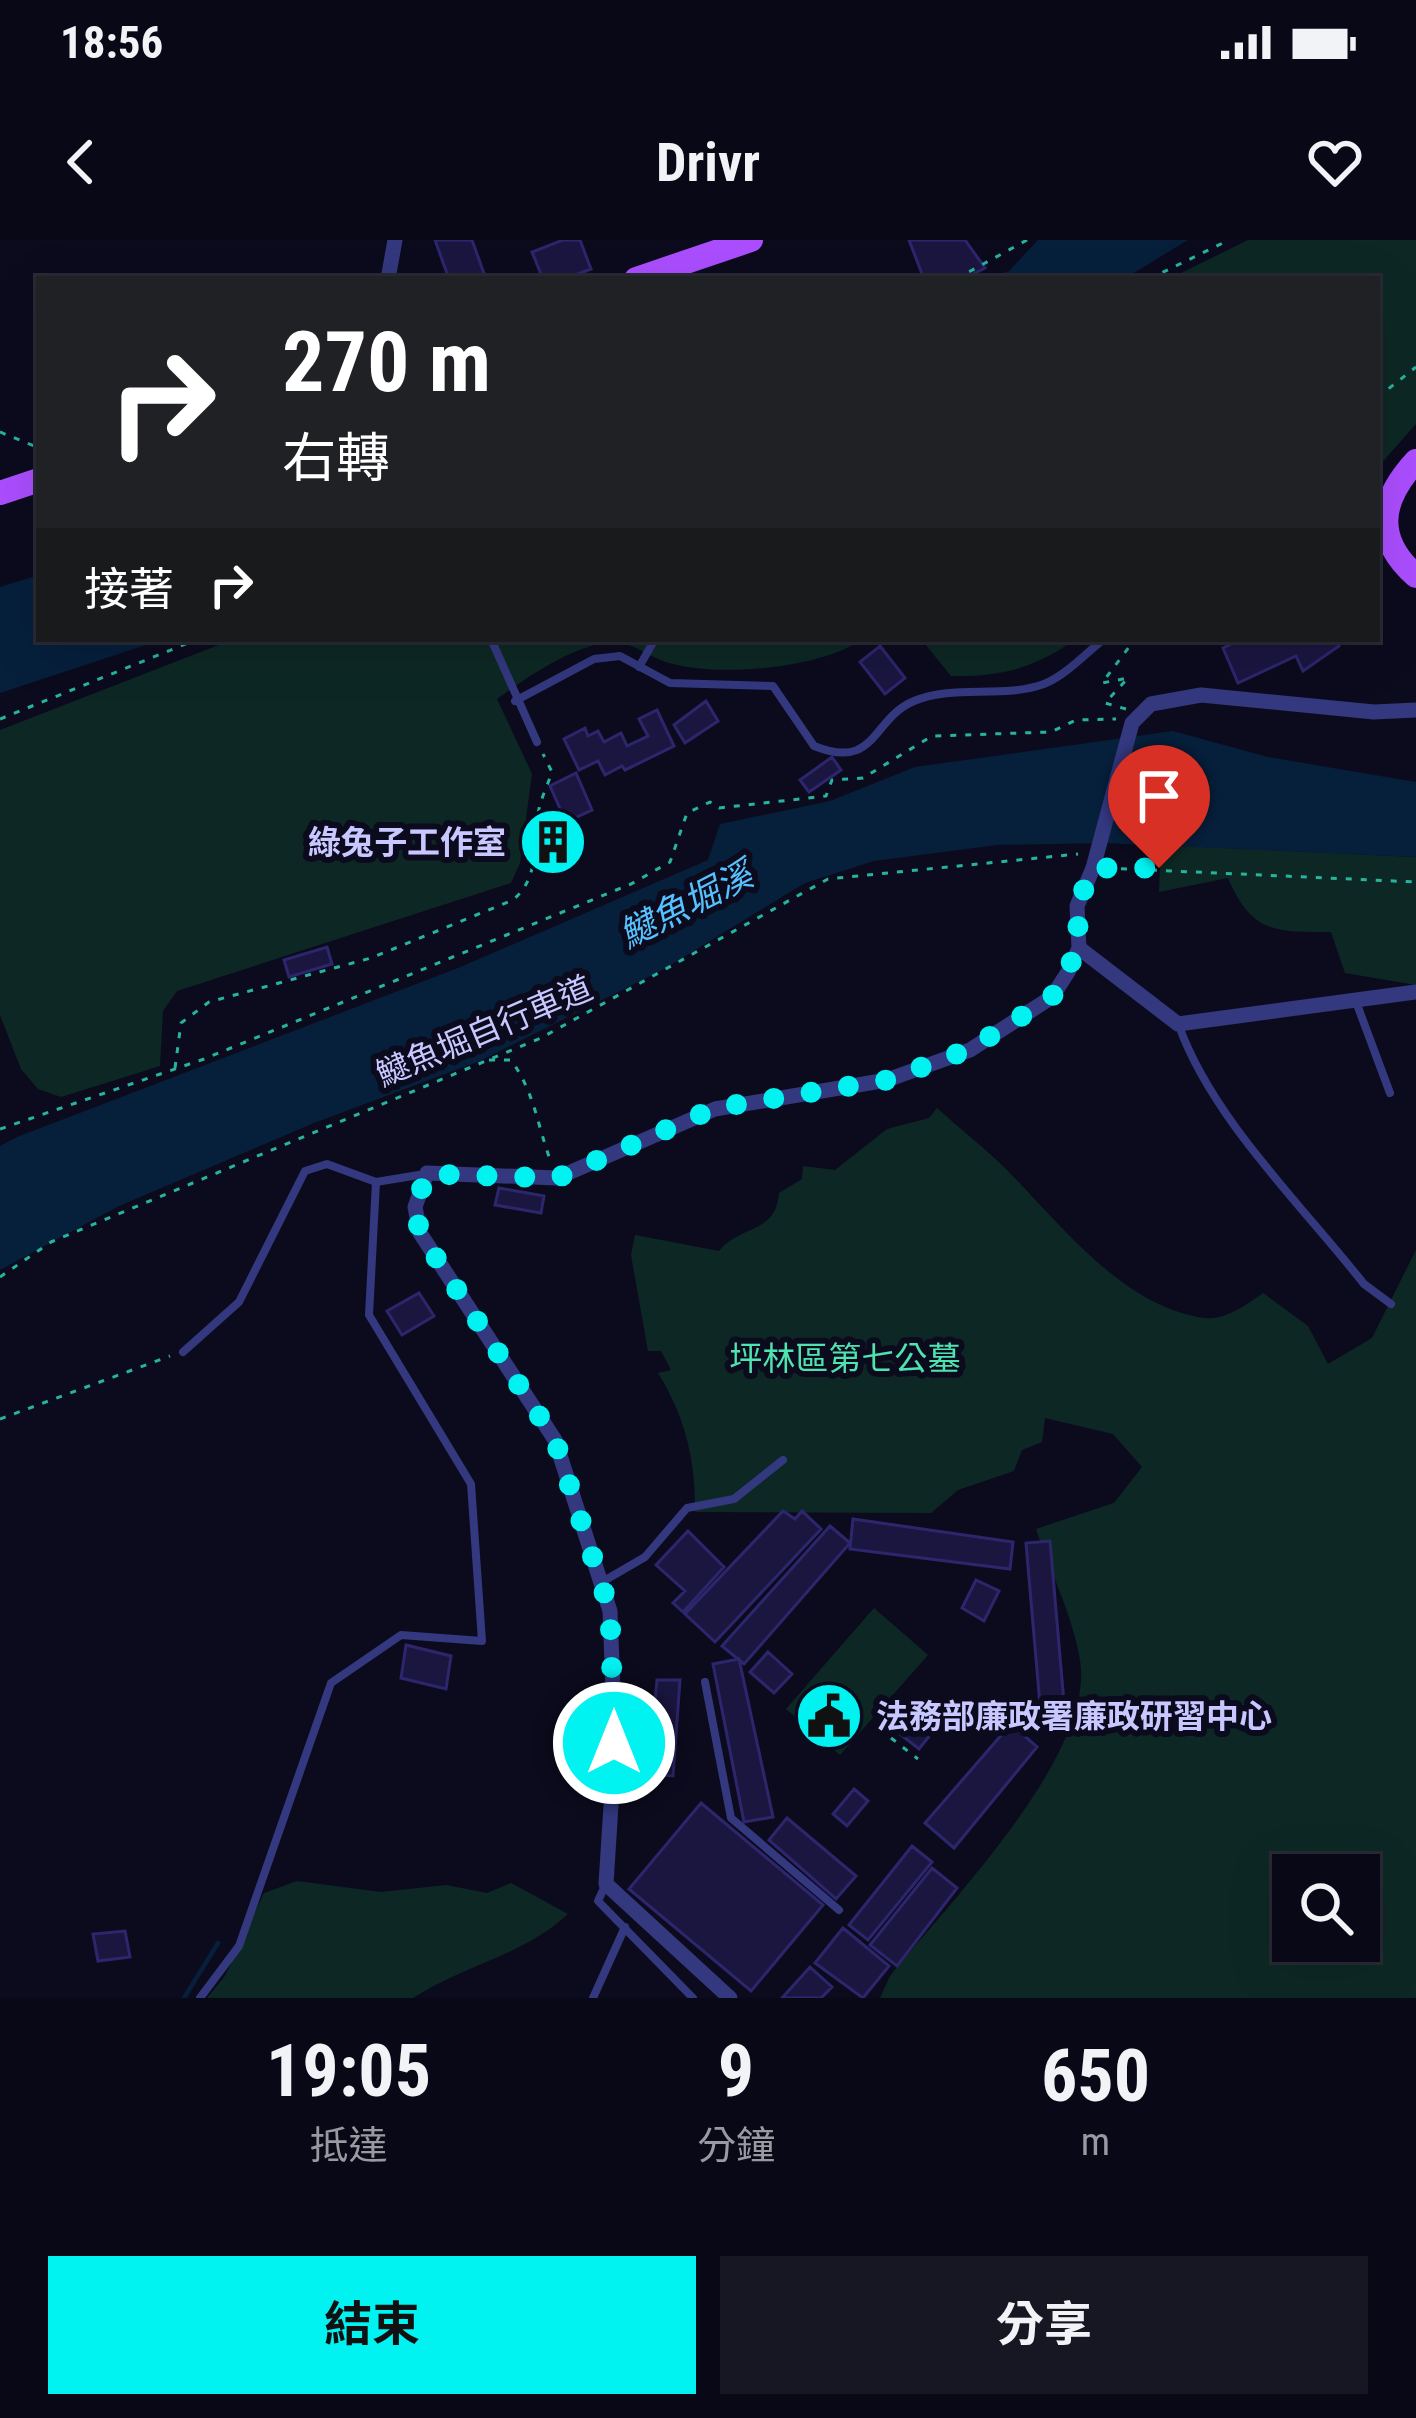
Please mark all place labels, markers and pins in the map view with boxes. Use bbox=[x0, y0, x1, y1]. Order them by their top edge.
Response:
pin bbox=[1108, 745, 1210, 868]
building icon: 綠兔子工作室 bbox=[518, 807, 588, 877]
place label: 綠兔子工作室 bbox=[308, 823, 506, 862]
public building icon: 法務部廉政署廉政研習中心 bbox=[794, 1681, 864, 1751]
place label: 法務部廉政署廉政研習中心 bbox=[876, 1697, 1272, 1736]

